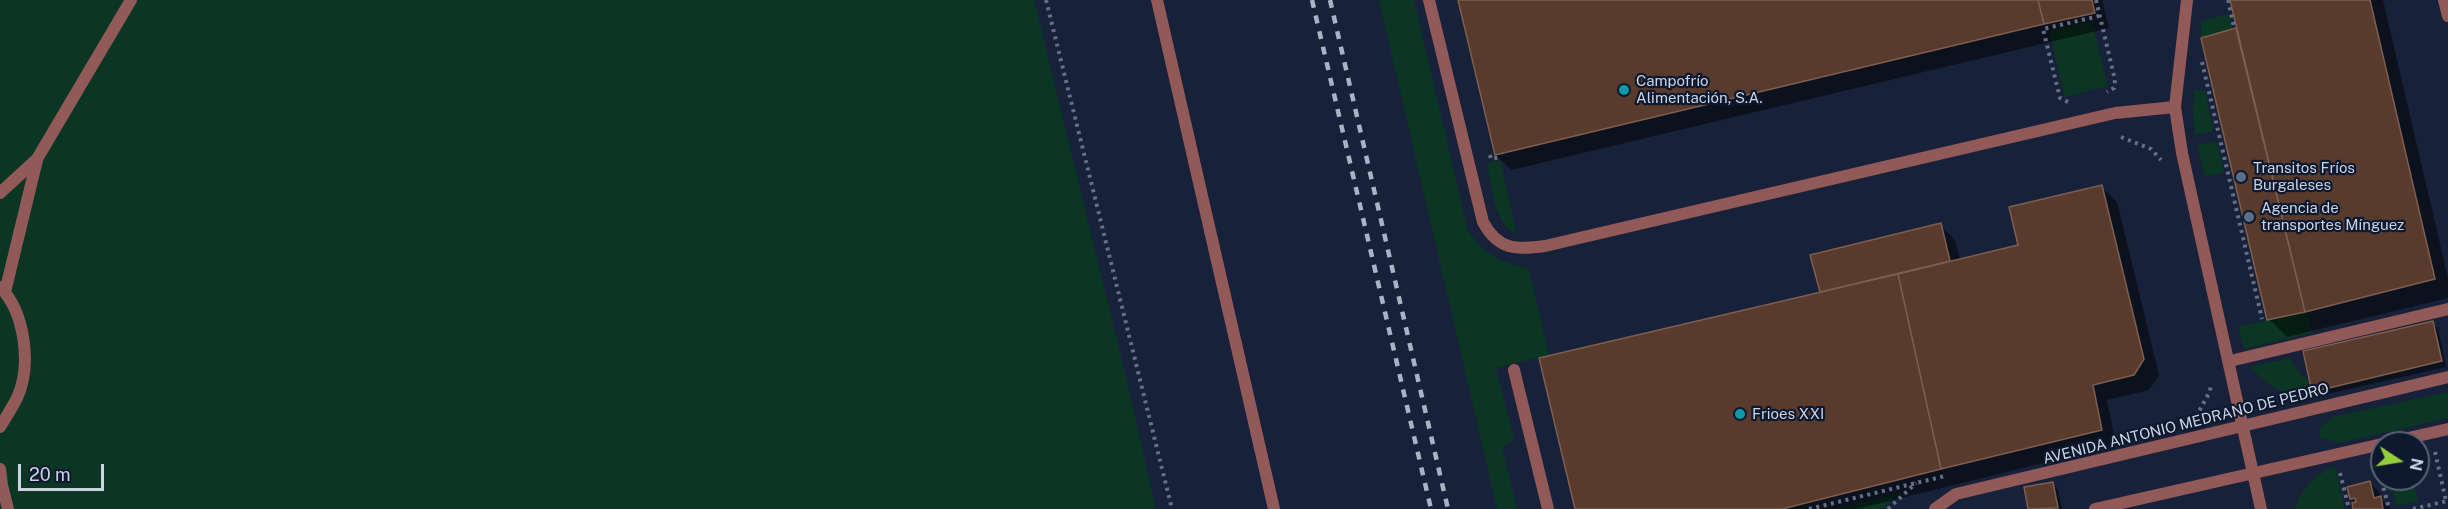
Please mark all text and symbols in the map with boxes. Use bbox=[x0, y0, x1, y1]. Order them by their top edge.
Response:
place label: Campofrío Alimentación, S.A. bbox=[1636, 72, 1763, 107]
marker: Campofrío Alimentación, S.A. bbox=[1617, 83, 1631, 97]
place label: Transitos Fríos Burgaleses bbox=[2253, 159, 2355, 194]
marker: Transitos Fríos Burgaleses bbox=[2234, 170, 2248, 184]
place label: Agencia de transportes Mínguez bbox=[2261, 199, 2404, 234]
marker: Agencia de transportes Mínguez bbox=[2242, 210, 2256, 224]
street label: AVENIDA ANTONIO MEDRANO DE PEDRO bbox=[2041, 380, 2331, 468]
place label: Frioes XXI bbox=[1752, 405, 1824, 423]
marker: Frioes XXI bbox=[1733, 407, 1747, 421]
north arrow bbox=[2370, 431, 2430, 491]
scale bar bbox=[21, 452, 106, 490]
text: N bbox=[2406, 456, 2427, 473]
text: 20 m bbox=[29, 464, 71, 485]

